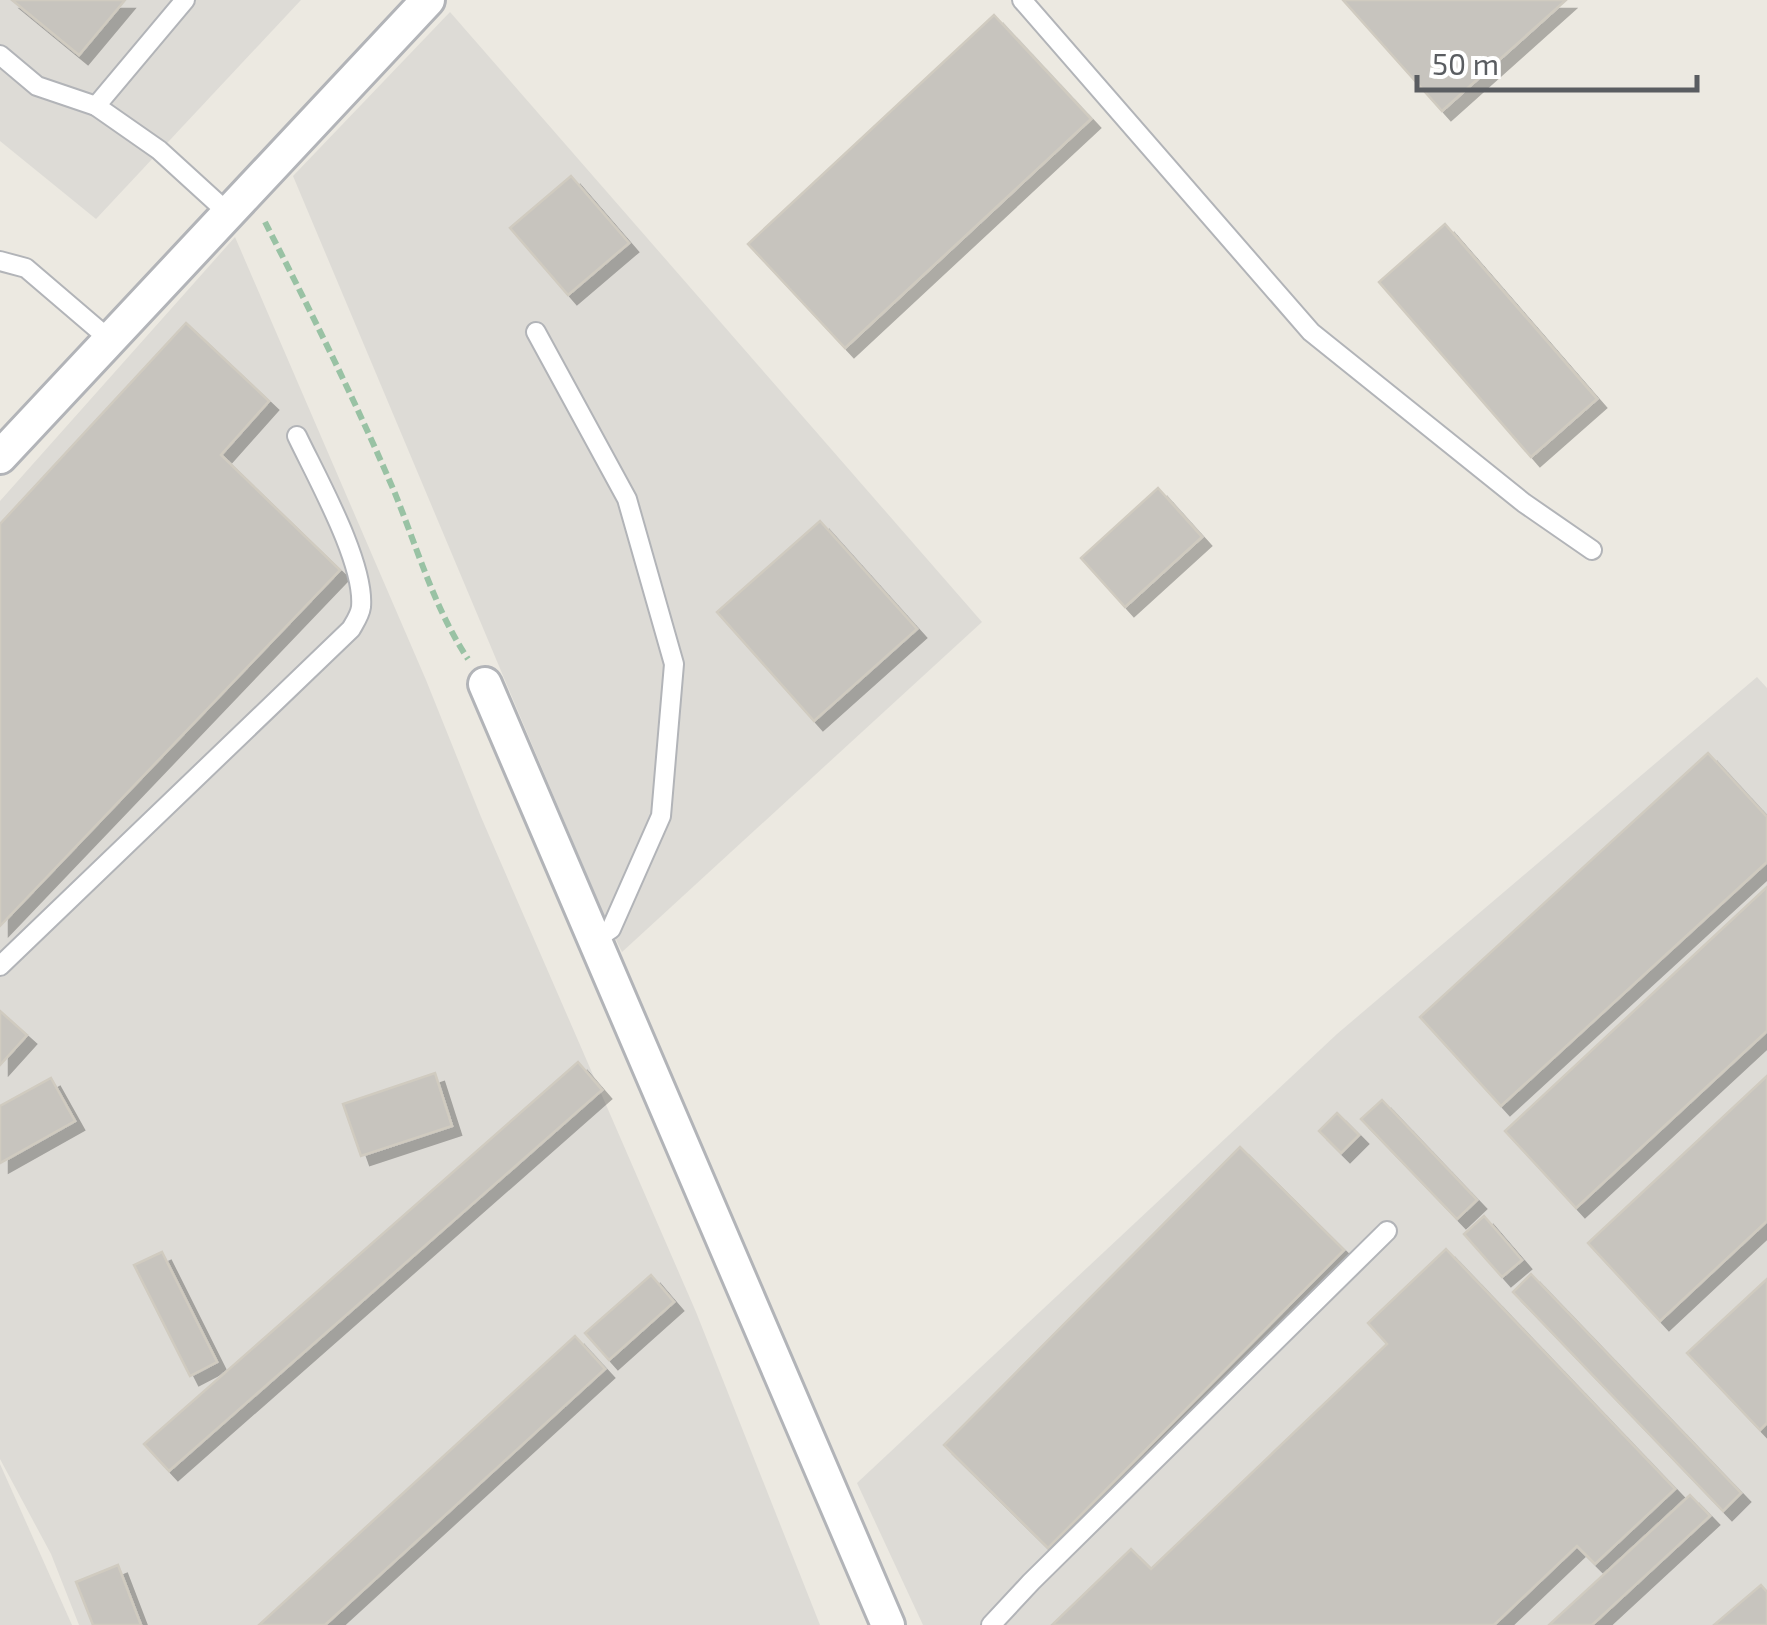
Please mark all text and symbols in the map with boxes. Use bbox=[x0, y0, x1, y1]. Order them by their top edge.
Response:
scale bar bbox=[1417, 30, 1697, 92]
text: 50 m bbox=[1432, 45, 1499, 81]

